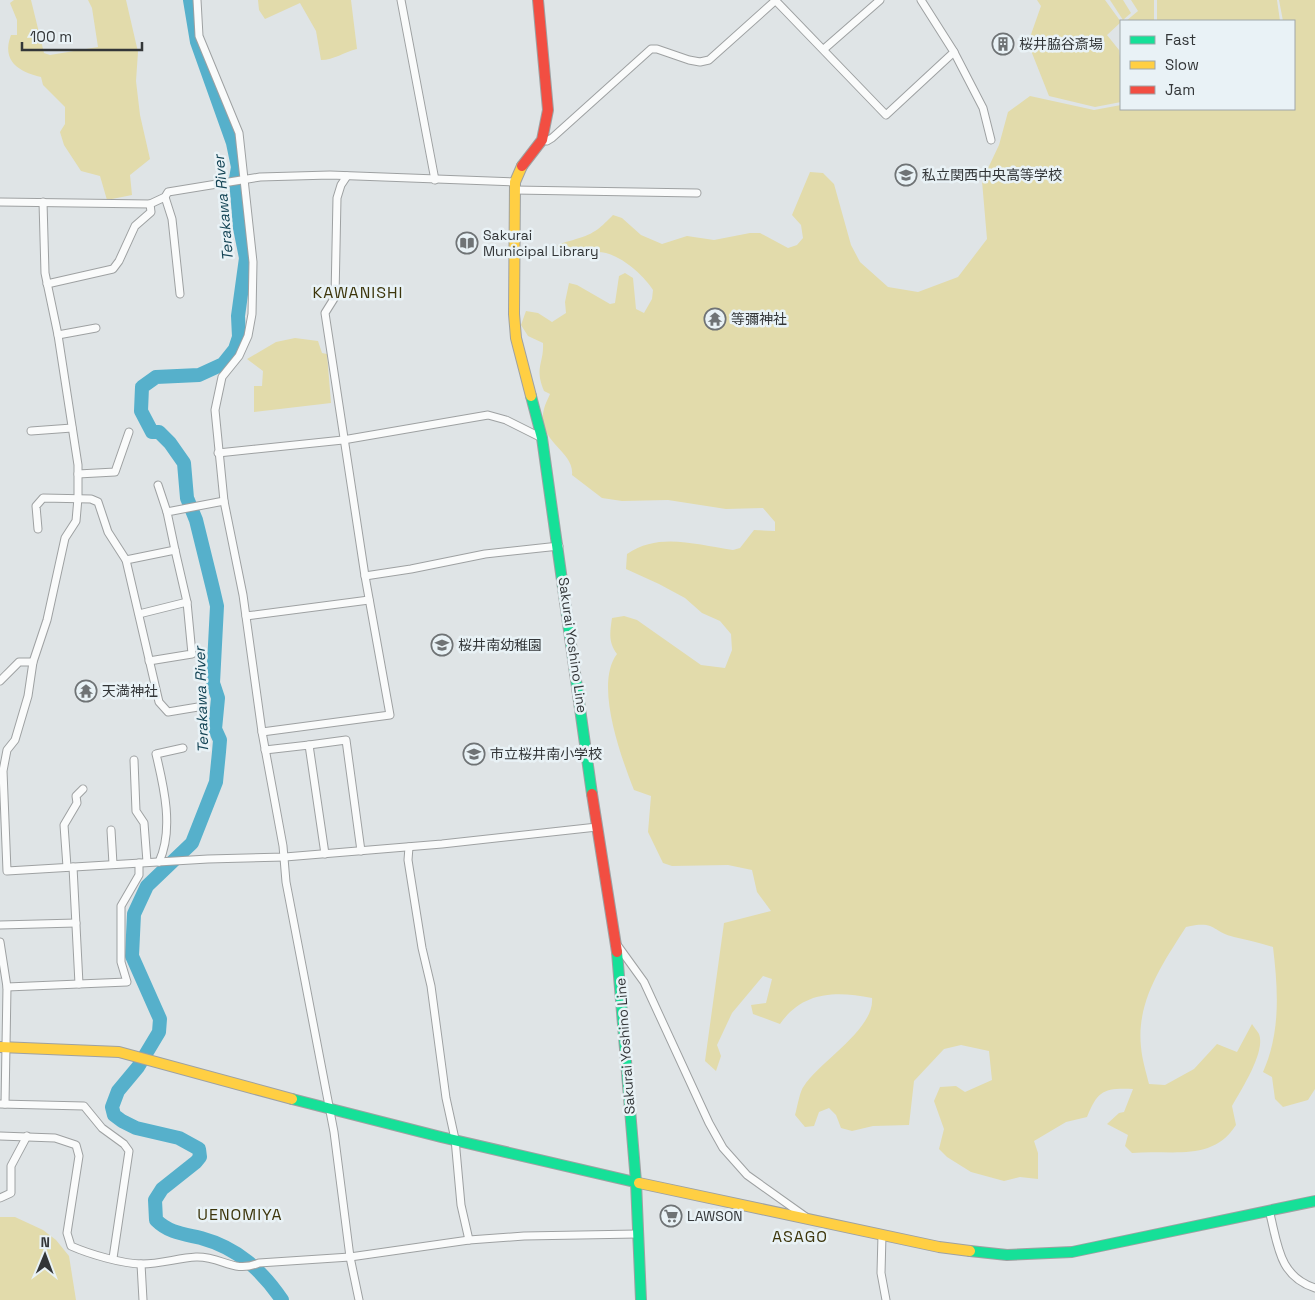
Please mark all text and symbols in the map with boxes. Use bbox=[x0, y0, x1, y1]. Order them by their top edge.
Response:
scale bar bbox=[22, 20, 142, 52]
legend bbox=[1120, 20, 1295, 110]
text: 100 m bbox=[30, 27, 72, 46]
text: Fast bbox=[1165, 30, 1196, 49]
building icon: 桜井脇谷斎場 bbox=[991, 32, 1015, 56]
place label: 桜井脇谷斎場 bbox=[1019, 35, 1103, 53]
text: Slow bbox=[1165, 55, 1199, 74]
text: Jam bbox=[1165, 80, 1195, 99]
water label: Terakawa River bbox=[209, 153, 237, 262]
school or university icon: 私立関西中央高等学校 bbox=[894, 163, 918, 187]
place label: 私立関西中央高等学校 bbox=[922, 166, 1062, 184]
place label: Sakurai Municipal Library bbox=[483, 226, 599, 260]
library icon: Sakurai Municipal Library bbox=[455, 231, 479, 255]
district label: KAWANISHI bbox=[313, 282, 403, 303]
temple icon: 等彌神社 bbox=[703, 307, 727, 331]
place label: 等彌神社 bbox=[731, 310, 787, 328]
street label: Sakurai Yoshino Line bbox=[555, 576, 591, 714]
school or university icon: 桜井南幼稚園 bbox=[430, 633, 454, 657]
place label: 桜井南幼稚園 bbox=[458, 636, 542, 654]
water label: Terakawa River bbox=[190, 645, 212, 754]
temple icon: 天満神社 bbox=[74, 679, 98, 703]
place label: 天満神社 bbox=[102, 682, 158, 700]
school or university icon: 市立桜井南小学校 bbox=[462, 742, 486, 766]
place label: 市立桜井南小学校 bbox=[490, 745, 602, 763]
street label: Sakurai Yoshino Line bbox=[611, 977, 639, 1115]
district label: UENOMIYA bbox=[197, 1204, 283, 1225]
supermarket icon: LAWSON bbox=[659, 1204, 683, 1228]
place label: LAWSON bbox=[687, 1207, 743, 1225]
district label: ASAGO bbox=[772, 1226, 828, 1247]
north arrow bbox=[20, 1230, 70, 1280]
text: N bbox=[40, 1233, 50, 1251]

